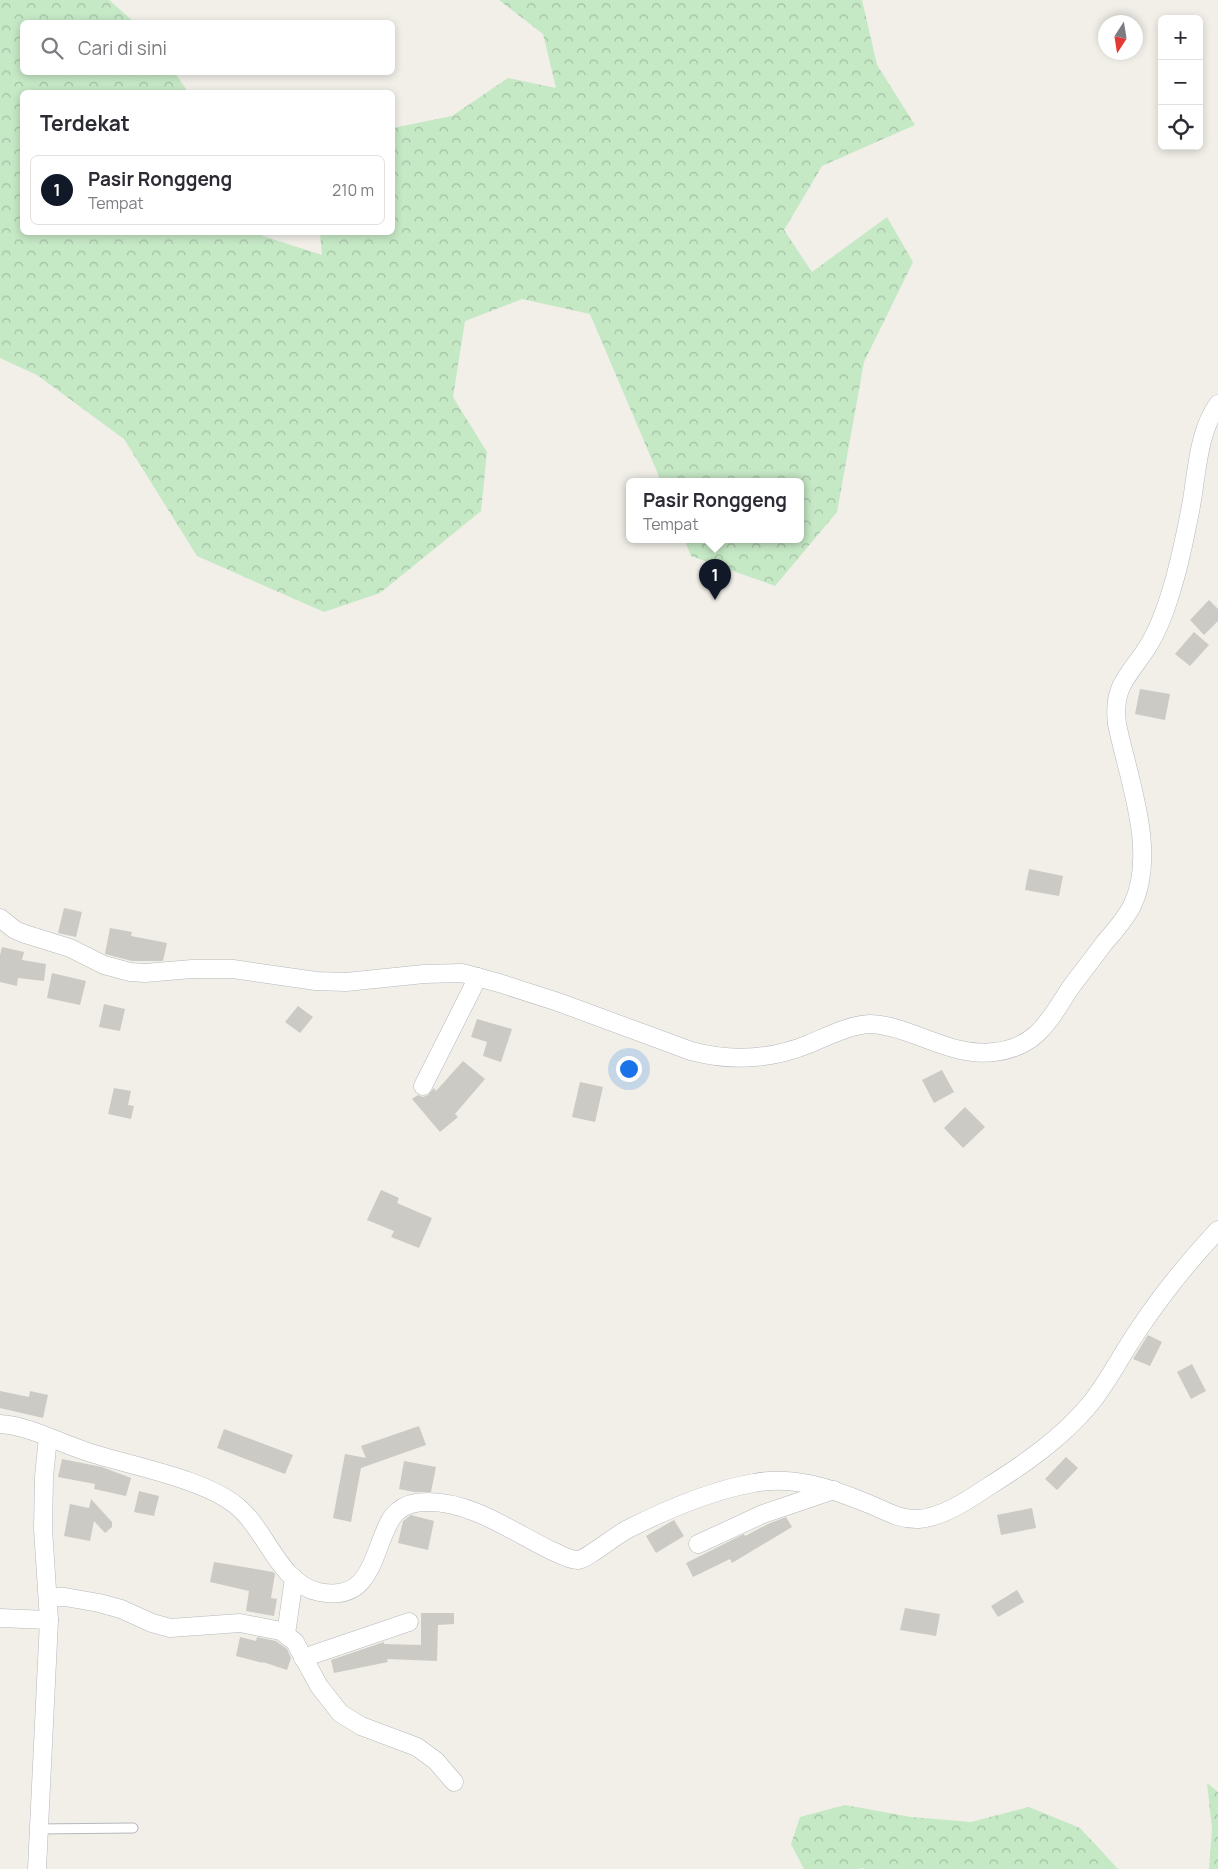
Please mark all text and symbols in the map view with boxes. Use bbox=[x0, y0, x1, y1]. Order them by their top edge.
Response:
north arrow bbox=[1098, 15, 1143, 60]
map controls bbox=[1158, 15, 1203, 150]
button: + bbox=[1158, 15, 1203, 60]
search box bbox=[20, 20, 395, 75]
icon: search bbox=[38, 34, 66, 62]
text: Cari di sini bbox=[78, 35, 167, 61]
button: − bbox=[1158, 60, 1203, 105]
button: locate bbox=[1158, 105, 1203, 150]
text: Terdekat bbox=[40, 109, 130, 137]
text: Pasir Ronggeng bbox=[88, 166, 232, 192]
text: 1 bbox=[53, 179, 61, 201]
text: 210 m bbox=[332, 179, 374, 201]
text: Tempat bbox=[88, 192, 144, 214]
popup bbox=[626, 478, 804, 543]
text: Pasir Ronggeng bbox=[643, 487, 787, 513]
text: Tempat bbox=[643, 513, 699, 535]
pin: 1 bbox=[699, 559, 731, 600]
your location bbox=[616, 1056, 642, 1082]

